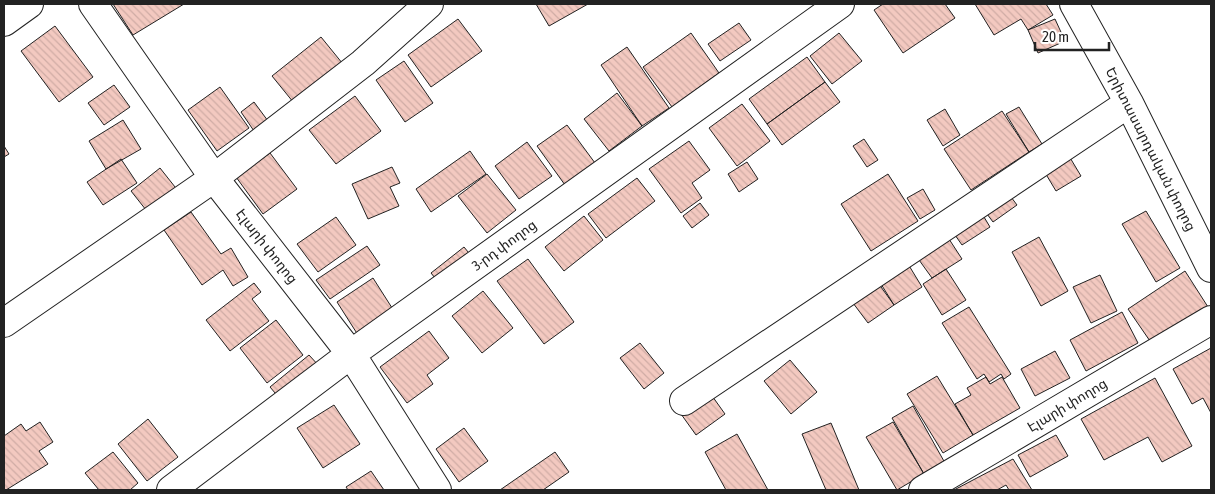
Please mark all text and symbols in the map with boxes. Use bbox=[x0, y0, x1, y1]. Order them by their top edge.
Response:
scale bar bbox=[1035, 20, 1109, 52]
text: 20 m bbox=[1042, 28, 1069, 45]
street label: Երիտասարդական փողոց bbox=[1103, 64, 1199, 234]
street label: Էլարի փողոց bbox=[233, 206, 301, 286]
street label: 3-րդ փողոց bbox=[469, 216, 539, 274]
street label: Էլարի փողոց bbox=[1024, 375, 1110, 435]

